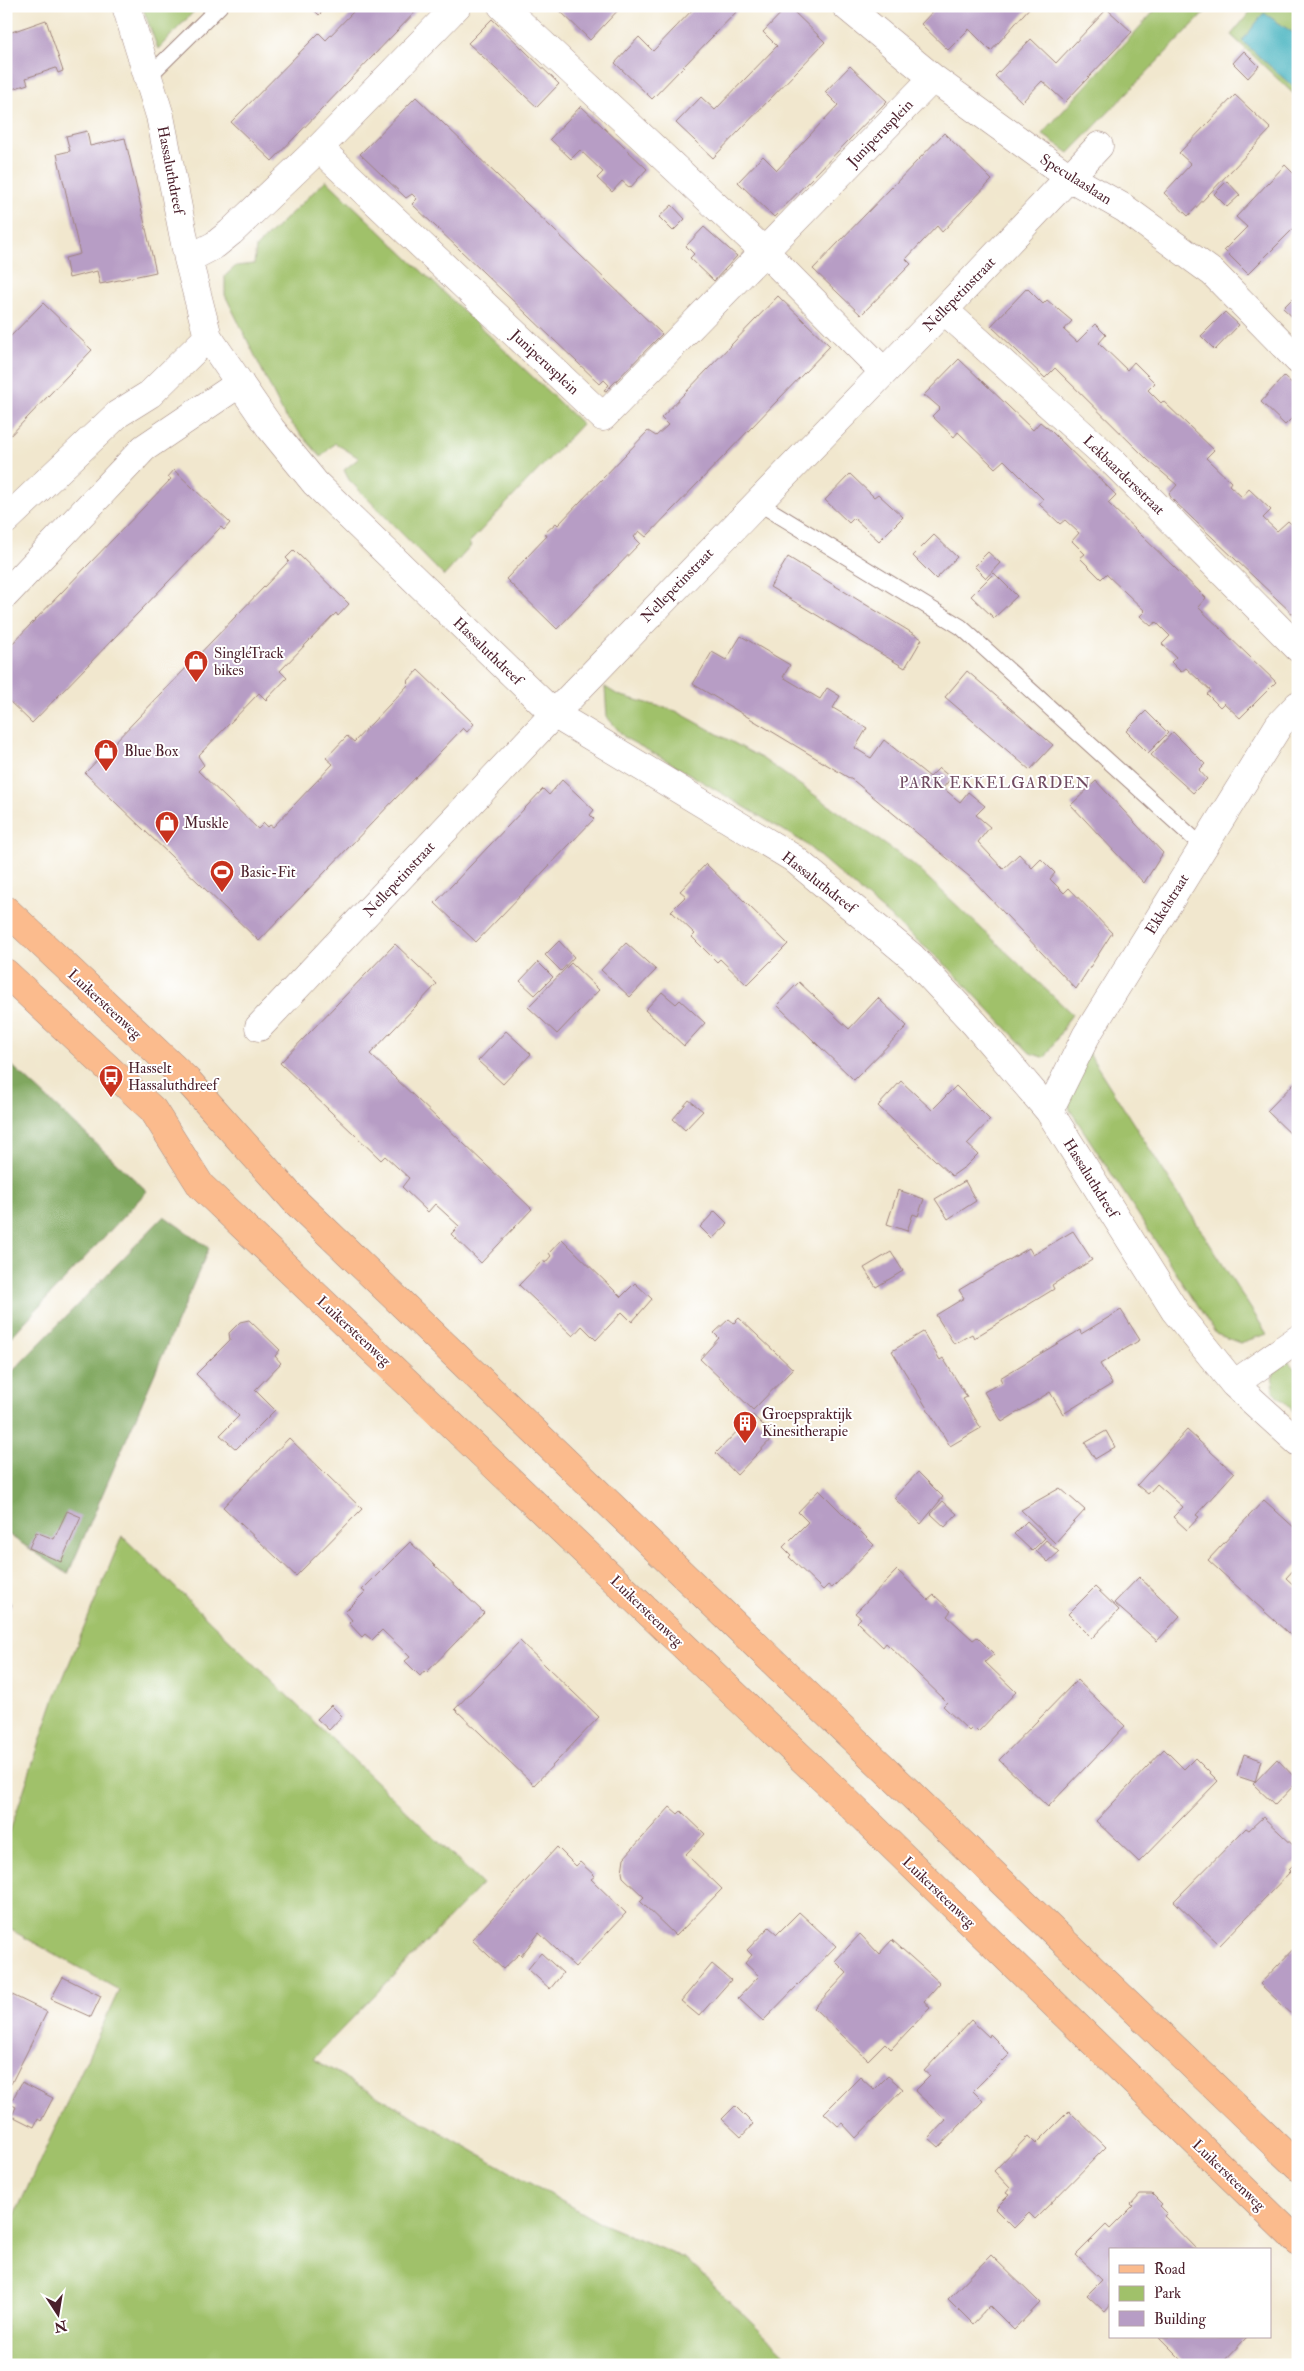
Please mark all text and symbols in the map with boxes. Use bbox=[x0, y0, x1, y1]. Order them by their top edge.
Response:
street label: Juniperusplein bbox=[843, 95, 918, 173]
street label: Hassaluthdreef bbox=[153, 124, 189, 218]
street label: Speculaaslaan bbox=[1036, 150, 1115, 210]
street label: Nellepetinstraat bbox=[919, 253, 1001, 336]
street label: Juniperusplein bbox=[505, 325, 583, 400]
street label: Lekbaardersstraat bbox=[1079, 432, 1169, 519]
street label: Nellepetinstraat bbox=[637, 544, 719, 627]
street label: Hassaluthdreef bbox=[449, 613, 528, 691]
place label: SingleTrack bikes bbox=[214, 644, 284, 680]
shop icon: SingleTrack bikes bbox=[183, 649, 209, 683]
shop icon: Blue Box bbox=[93, 738, 119, 772]
place label: Blue Box bbox=[124, 742, 179, 761]
district label: PARK EKKELGARDEN bbox=[899, 773, 1091, 793]
shop icon: Muskle bbox=[154, 810, 180, 844]
place label: Muskle bbox=[184, 814, 228, 833]
street label: Nellepetinstraat bbox=[360, 837, 440, 922]
street label: Hassaluthdreef bbox=[778, 847, 861, 919]
sports icon: Basic-Fit bbox=[209, 859, 235, 893]
place label: Basic-Fit bbox=[240, 863, 296, 882]
street label: Ekkelstraat bbox=[1141, 870, 1194, 938]
street label: Luikersteenweg bbox=[64, 965, 146, 1044]
place label: Hasselt Hassaluthdreef bbox=[128, 1059, 220, 1095]
bus stop icon: Hasselt Hassaluthdreef bbox=[98, 1064, 124, 1098]
street label: Hassaluthdreef bbox=[1059, 1135, 1123, 1223]
street label: Luikersteenweg bbox=[313, 1292, 395, 1371]
place label: Groepspraktijk Kinesitherapie bbox=[762, 1405, 852, 1442]
building icon: Groepspraktijk Kinesitherapie bbox=[732, 1410, 758, 1444]
street label: Luikersteenweg bbox=[606, 1572, 688, 1651]
street label: Luikersteenweg bbox=[898, 1853, 980, 1932]
street label: Luikersteenweg bbox=[1188, 2136, 1270, 2215]
legend bbox=[1109, 2248, 1272, 2338]
text: Road bbox=[1154, 2260, 1186, 2279]
text: Park bbox=[1154, 2284, 1181, 2303]
north arrow bbox=[32, 2288, 82, 2338]
text: Building bbox=[1154, 2310, 1206, 2329]
text: N bbox=[52, 2316, 69, 2336]

